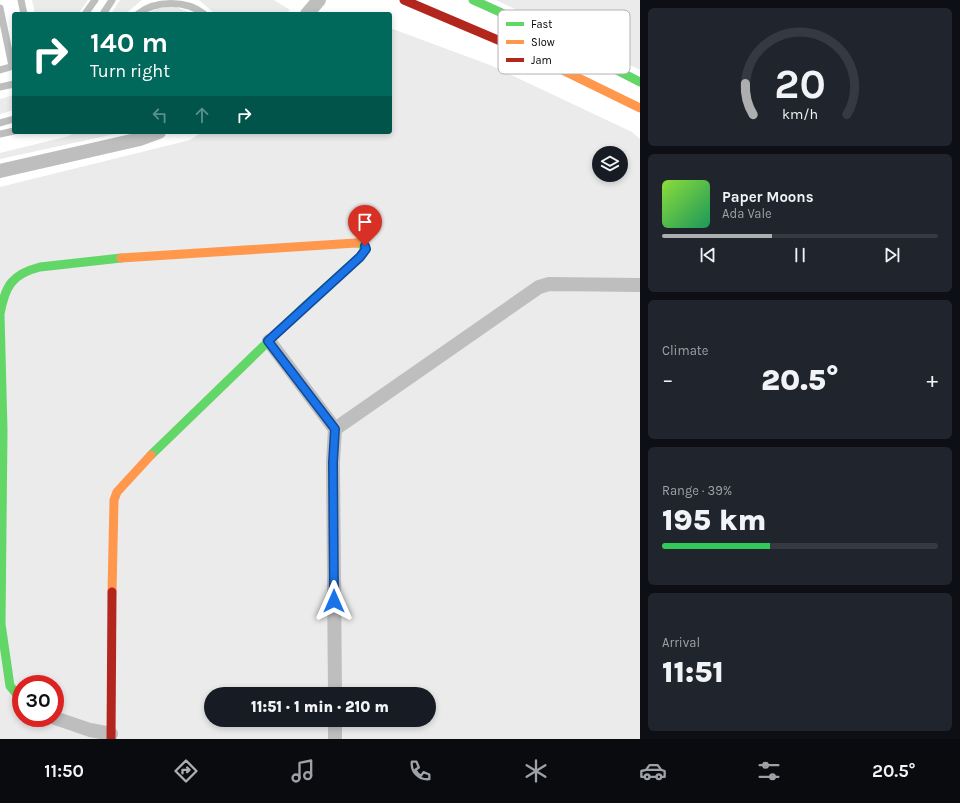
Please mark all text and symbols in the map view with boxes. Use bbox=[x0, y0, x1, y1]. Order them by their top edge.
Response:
legend bbox=[498, 10, 630, 74]
text: Fast bbox=[531, 18, 552, 31]
text: 140 m bbox=[90, 26, 168, 59]
icon: right bbox=[24, 28, 76, 80]
text: Slow bbox=[531, 36, 555, 49]
text: Jam bbox=[531, 54, 552, 67]
text: Turn right bbox=[90, 60, 170, 82]
text: 20 bbox=[774, 60, 826, 108]
icon: left bbox=[149, 104, 171, 126]
icon: ahead bbox=[191, 104, 213, 126]
icon: right bbox=[233, 104, 255, 126]
text: km/h bbox=[782, 106, 818, 123]
map controls bbox=[592, 146, 628, 182]
button: layers bbox=[592, 146, 628, 182]
text: Paper Moons bbox=[722, 188, 814, 206]
pin bbox=[348, 205, 382, 246]
text: Ada Vale bbox=[722, 206, 772, 221]
icon: arrive bbox=[354, 211, 376, 233]
icon: previous bbox=[697, 244, 719, 266]
icon: pause bbox=[789, 244, 811, 266]
icon: next bbox=[881, 244, 903, 266]
text: Climate bbox=[662, 343, 708, 358]
text: 20.5° bbox=[761, 362, 839, 398]
text: − bbox=[662, 367, 674, 393]
text: + bbox=[926, 367, 938, 393]
text: Range · 39% bbox=[662, 483, 732, 498]
text: 195 km bbox=[662, 502, 766, 538]
position arrow bbox=[313, 580, 355, 622]
text: Arrival bbox=[662, 635, 700, 650]
text: 11:51 bbox=[662, 654, 724, 690]
speed limit sign: 30 bbox=[12, 675, 64, 727]
text: 11:51 · 1 min · 210 m bbox=[251, 698, 389, 716]
icon: directions bbox=[172, 757, 200, 785]
icon: music bbox=[289, 757, 317, 785]
icon: phone bbox=[406, 757, 434, 785]
icon: climate bbox=[522, 757, 550, 785]
icon: car bbox=[639, 757, 667, 785]
icon: filters bbox=[755, 757, 783, 785]
text: 11:50 bbox=[44, 760, 84, 782]
text: 20.5° bbox=[872, 760, 916, 782]

